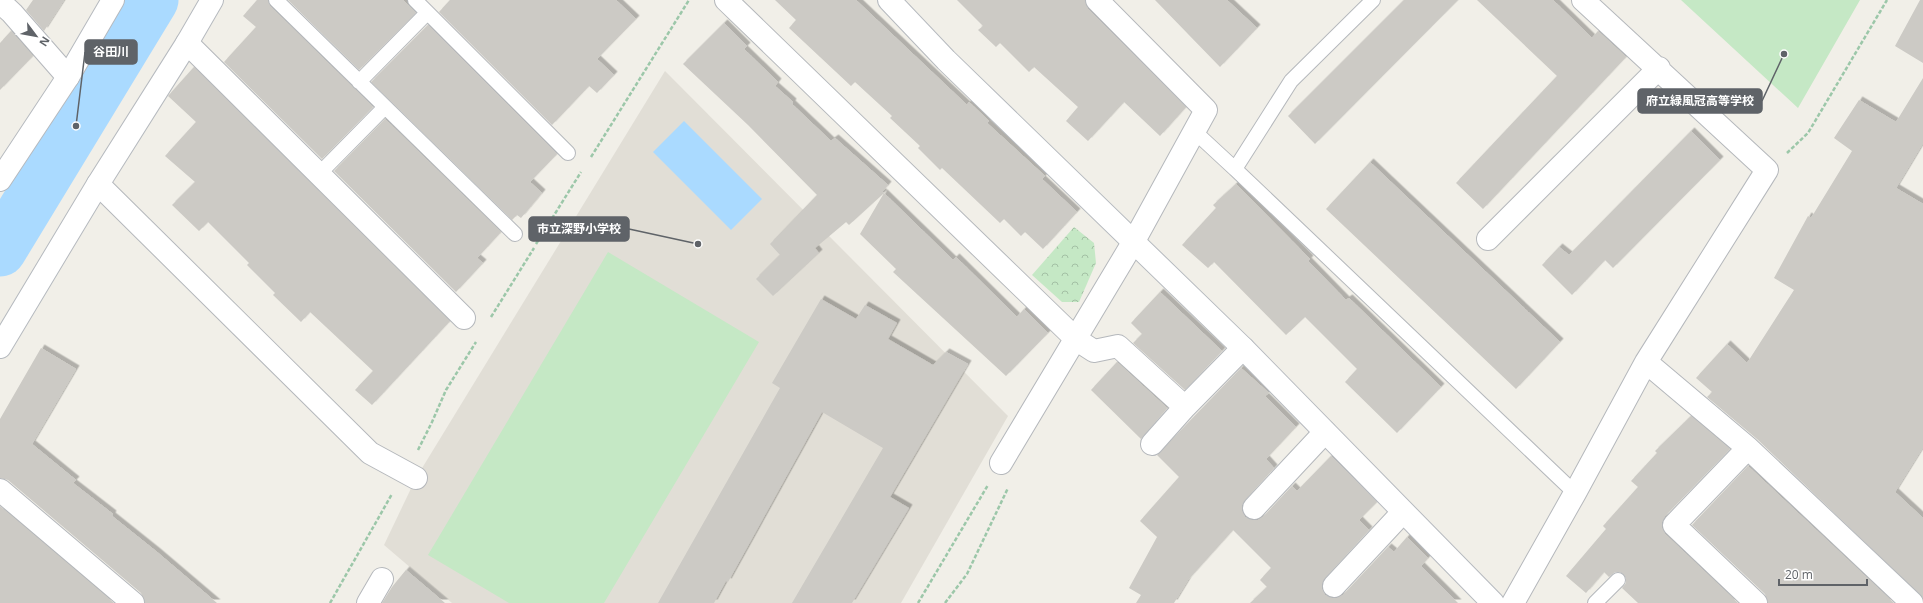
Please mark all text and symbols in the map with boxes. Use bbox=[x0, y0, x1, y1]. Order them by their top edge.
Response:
north arrow bbox=[16, 16, 56, 56]
text: N bbox=[36, 34, 54, 49]
callout: 谷田川 bbox=[85, 40, 137, 64]
text: 谷田川 bbox=[93, 43, 129, 60]
callout: 府立緑風冠高等学校 bbox=[1638, 89, 1762, 113]
text: 府立緑風冠高等学校 bbox=[1646, 92, 1754, 109]
callout: 市立深野小学校 bbox=[529, 217, 629, 241]
text: 市立深野小学校 bbox=[537, 220, 621, 237]
scale bar bbox=[1779, 561, 1867, 587]
text: 20 m bbox=[1785, 566, 1813, 583]

